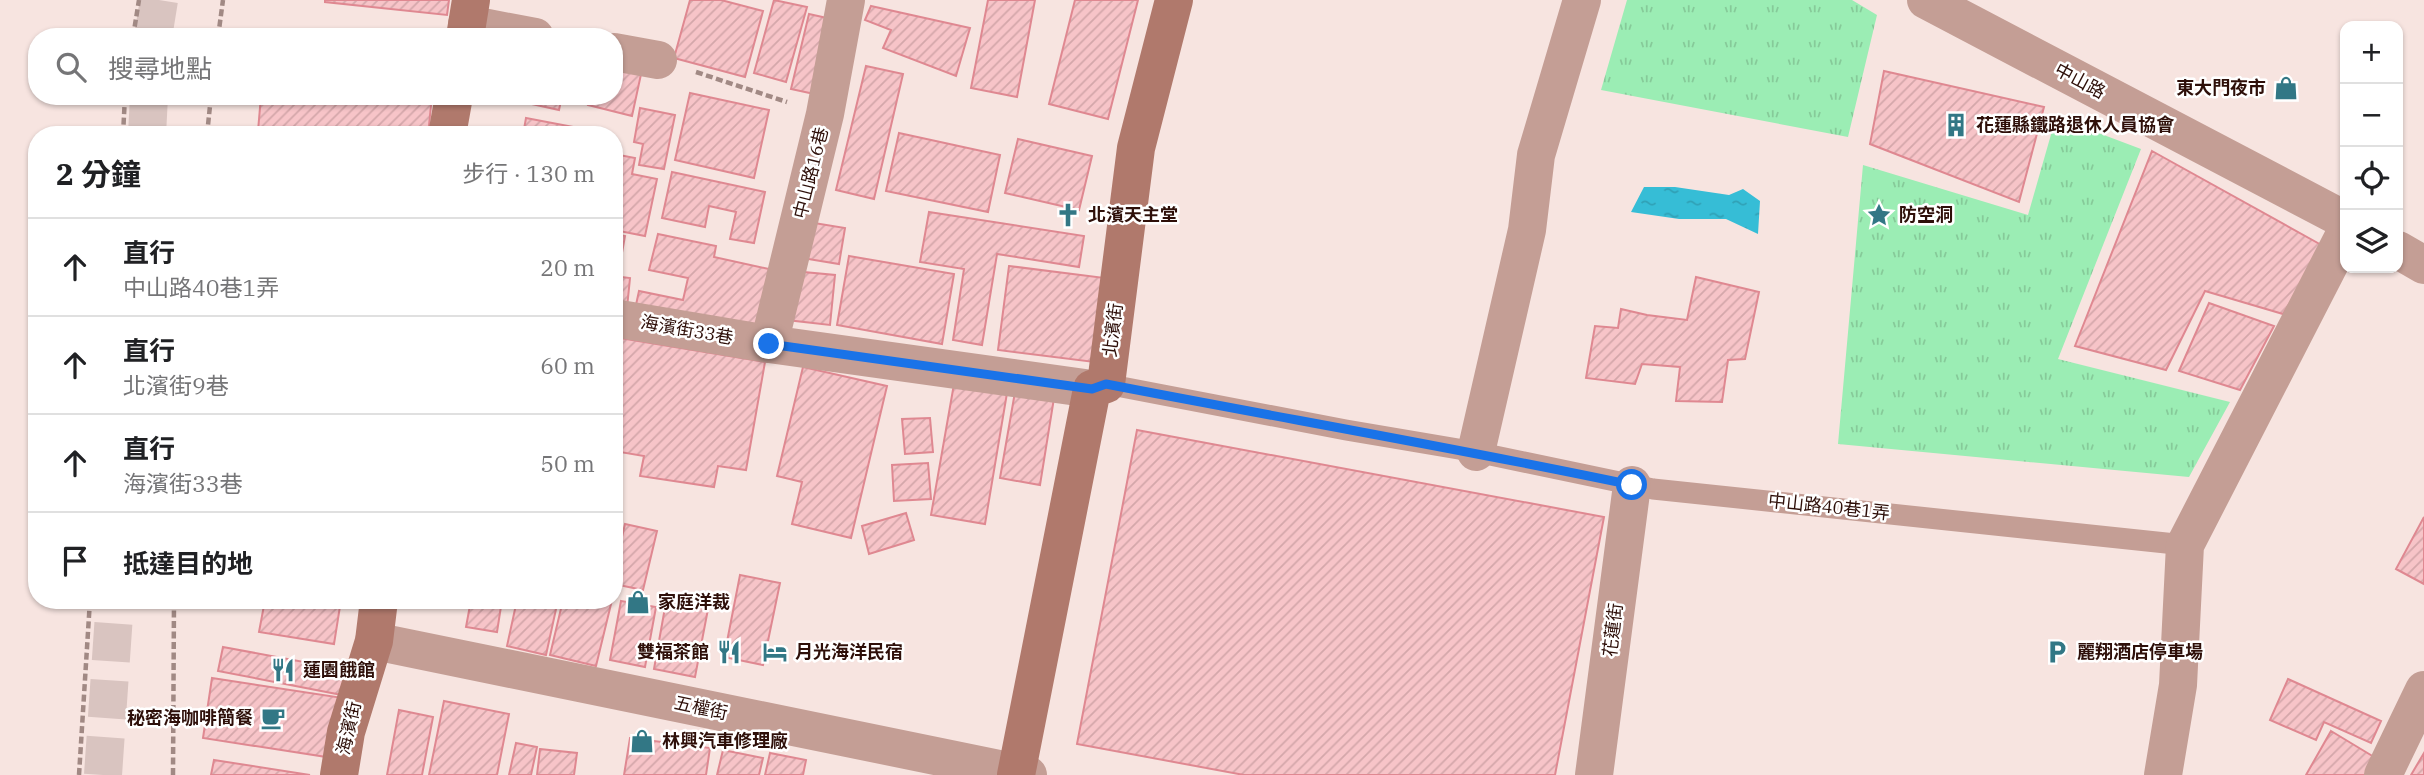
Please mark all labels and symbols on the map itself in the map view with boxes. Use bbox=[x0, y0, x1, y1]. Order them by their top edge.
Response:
street label: 中山路 bbox=[2051, 58, 2109, 103]
shop icon: 東大門夜市 bbox=[2272, 74, 2300, 102]
place label: 東大門夜市 bbox=[2176, 76, 2266, 99]
building icon: 花蓮縣鐵路退休人員協會 bbox=[1942, 111, 1970, 139]
place label: 花蓮縣鐵路退休人員協會 bbox=[1976, 113, 2175, 136]
street label: 中山路16巷 bbox=[788, 125, 833, 221]
church icon: 北濱天主堂 bbox=[1054, 201, 1082, 229]
place icon: 防空洞 bbox=[1865, 201, 1893, 229]
place label: 北濱天主堂 bbox=[1088, 203, 1178, 226]
place label: 防空洞 bbox=[1899, 203, 1953, 226]
street label: 北濱街 bbox=[1098, 302, 1127, 358]
street label: 海濱街33巷 bbox=[639, 310, 735, 349]
route end bbox=[753, 328, 784, 359]
route start bbox=[1616, 469, 1647, 500]
street label: 中山路40巷1弄 bbox=[1767, 489, 1891, 524]
shop icon: 家庭洋裁 bbox=[624, 588, 652, 616]
place label: 家庭洋裁 bbox=[658, 590, 730, 613]
street label: 花蓮街 bbox=[1598, 602, 1627, 658]
restaurant icon: 雙福茶館 bbox=[715, 638, 743, 666]
hotel icon: 月光海洋民宿 bbox=[761, 638, 789, 666]
parking icon: 麗翔酒店停車場 bbox=[2043, 638, 2071, 666]
place label: 雙福茶館 bbox=[637, 640, 709, 663]
place label: 月光海洋民宿 bbox=[795, 640, 903, 663]
place label: 麗翔酒店停車場 bbox=[2077, 640, 2203, 663]
restaurant icon: 蓮園餓館 bbox=[269, 656, 297, 684]
place label: 蓮園餓館 bbox=[303, 658, 375, 681]
street label: 五權街 bbox=[672, 691, 730, 724]
street label: 海濱街 bbox=[331, 699, 366, 757]
cafe icon: 秘密海咖啡簡餐 bbox=[259, 704, 287, 732]
place label: 秘密海咖啡簡餐 bbox=[127, 706, 253, 729]
shop icon: 林興汽車修理廠 bbox=[628, 727, 656, 755]
place label: 林興汽車修理廠 bbox=[662, 729, 788, 752]

